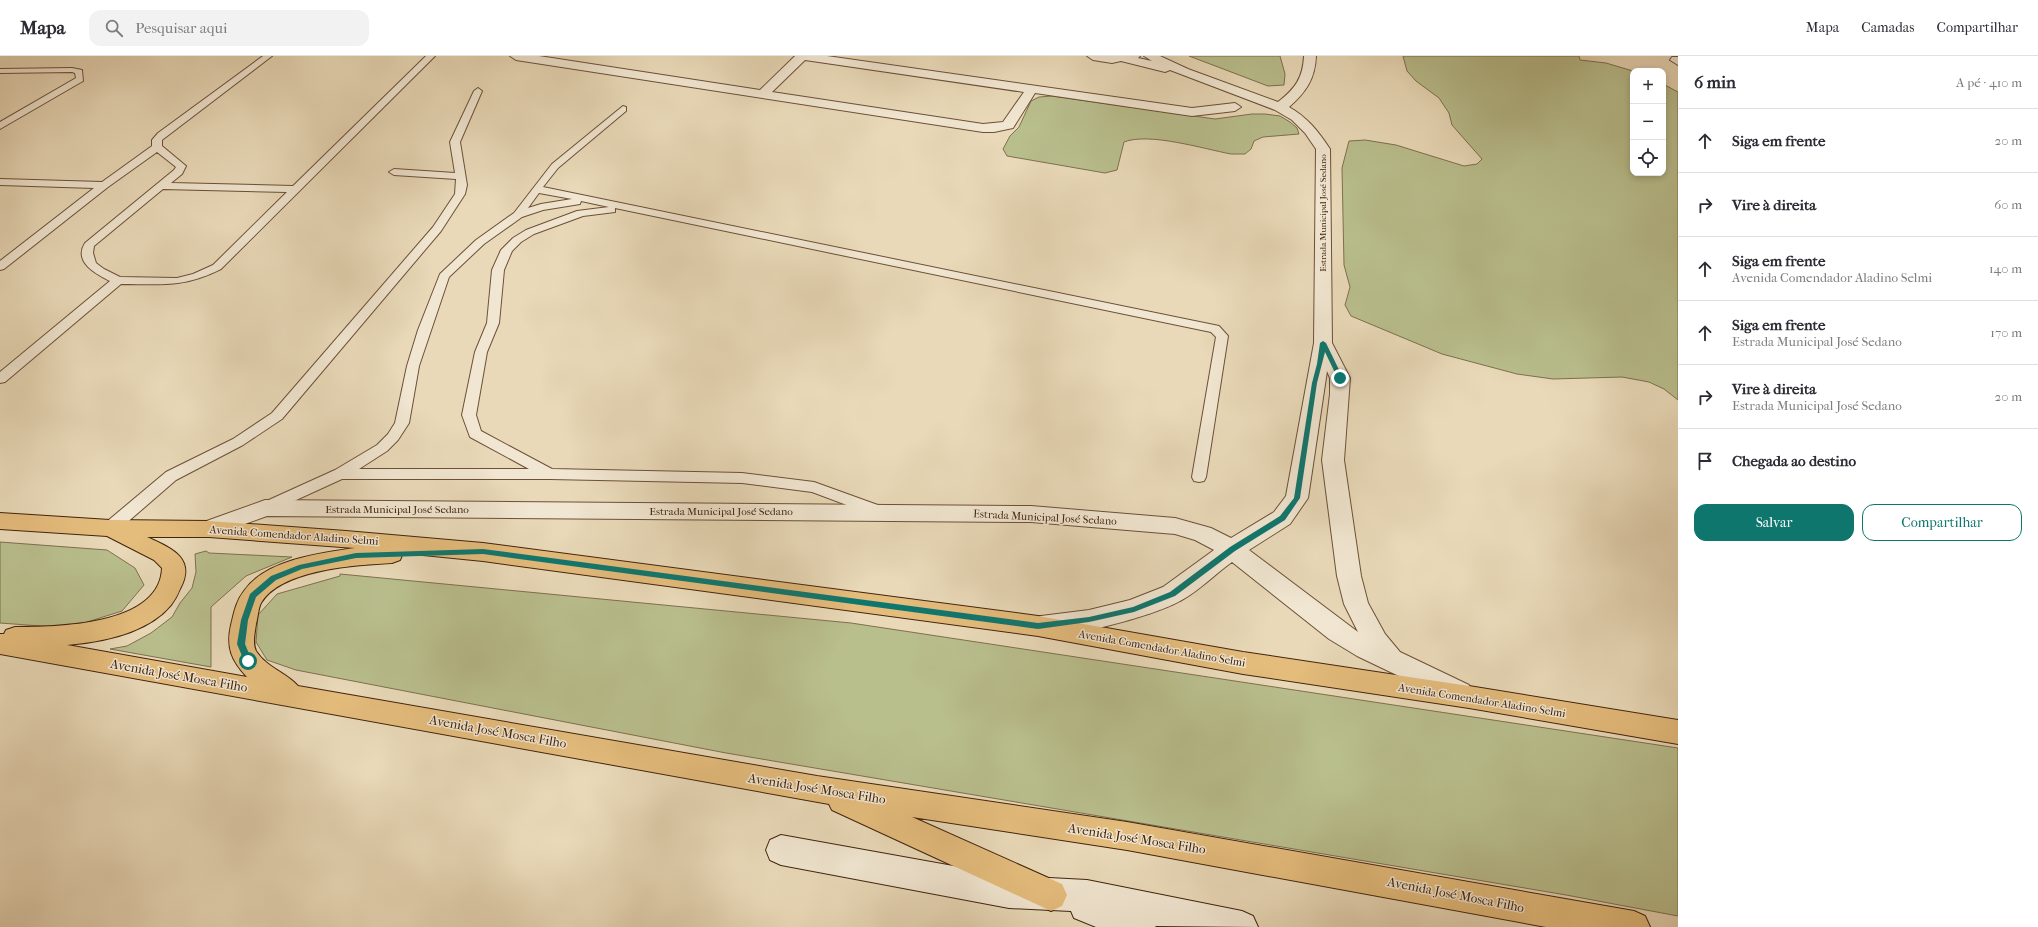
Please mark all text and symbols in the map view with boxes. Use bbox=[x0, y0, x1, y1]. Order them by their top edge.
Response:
search box bbox=[89, 10, 369, 46]
text: Mapa bbox=[20, 17, 65, 39]
icon: search bbox=[103, 17, 125, 39]
text: Pesquisar aqui bbox=[135, 19, 227, 37]
text: Mapa bbox=[1806, 19, 1839, 36]
text: Camadas bbox=[1861, 19, 1915, 36]
text: Compartilhar bbox=[1937, 19, 2018, 36]
map controls bbox=[1630, 68, 1666, 176]
button: + bbox=[1630, 68, 1666, 104]
text: 6 min bbox=[1694, 72, 1736, 92]
text: A pé · 410 m bbox=[1956, 75, 2022, 90]
button: − bbox=[1630, 104, 1666, 140]
icon: ahead bbox=[1694, 130, 1716, 152]
text: Siga em frente bbox=[1732, 132, 1825, 150]
text: 20 m bbox=[1995, 133, 2022, 148]
button: locate bbox=[1630, 140, 1666, 176]
street label: Estrada Municipal José Sedano bbox=[1318, 154, 1328, 272]
icon: right bbox=[1694, 194, 1716, 216]
text: Vire à direita bbox=[1732, 196, 1816, 214]
text: 60 m bbox=[1994, 197, 2022, 212]
text: Siga em frente bbox=[1732, 252, 1825, 270]
icon: ahead bbox=[1694, 258, 1716, 280]
text: 140 m bbox=[1989, 261, 2022, 276]
text: Avenida Comendador Aladino Selmi bbox=[1732, 270, 1932, 285]
text: Siga em frente bbox=[1732, 316, 1825, 334]
icon: ahead bbox=[1694, 322, 1716, 344]
text: 170 m bbox=[1990, 325, 2022, 340]
text: Estrada Municipal José Sedano bbox=[1732, 334, 1902, 349]
route end bbox=[1331, 369, 1349, 387]
text: Vire à direita bbox=[1732, 380, 1816, 398]
icon: right bbox=[1694, 386, 1716, 408]
text: 20 m bbox=[1995, 389, 2022, 404]
text: Estrada Municipal José Sedano bbox=[1732, 398, 1902, 413]
icon: arrive bbox=[1694, 450, 1716, 472]
text: Chegada ao destino bbox=[1732, 452, 1856, 470]
street label: Estrada Municipal José Sedano bbox=[325, 503, 469, 516]
button: Salvar bbox=[1694, 504, 1854, 541]
button: Compartilhar bbox=[1862, 504, 2022, 541]
street label: Estrada Municipal José Sedano bbox=[649, 505, 793, 518]
street label: Estrada Municipal José Sedano bbox=[973, 507, 1117, 528]
street label: Avenida Comendador Aladino Selmi bbox=[208, 523, 380, 548]
street label: Avenida Comendador Aladino Selmi bbox=[1076, 627, 1247, 670]
route start bbox=[239, 652, 257, 670]
street label: Avenida José Mosca Filho bbox=[108, 656, 249, 695]
street label: Avenida Comendador Aladino Selmi bbox=[1396, 681, 1567, 720]
street label: Avenida José Mosca Filho bbox=[427, 712, 568, 751]
street label: Avenida José Mosca Filho bbox=[746, 770, 887, 807]
street label: Avenida José Mosca Filho bbox=[1066, 820, 1207, 857]
street label: Avenida José Mosca Filho bbox=[1385, 874, 1526, 915]

